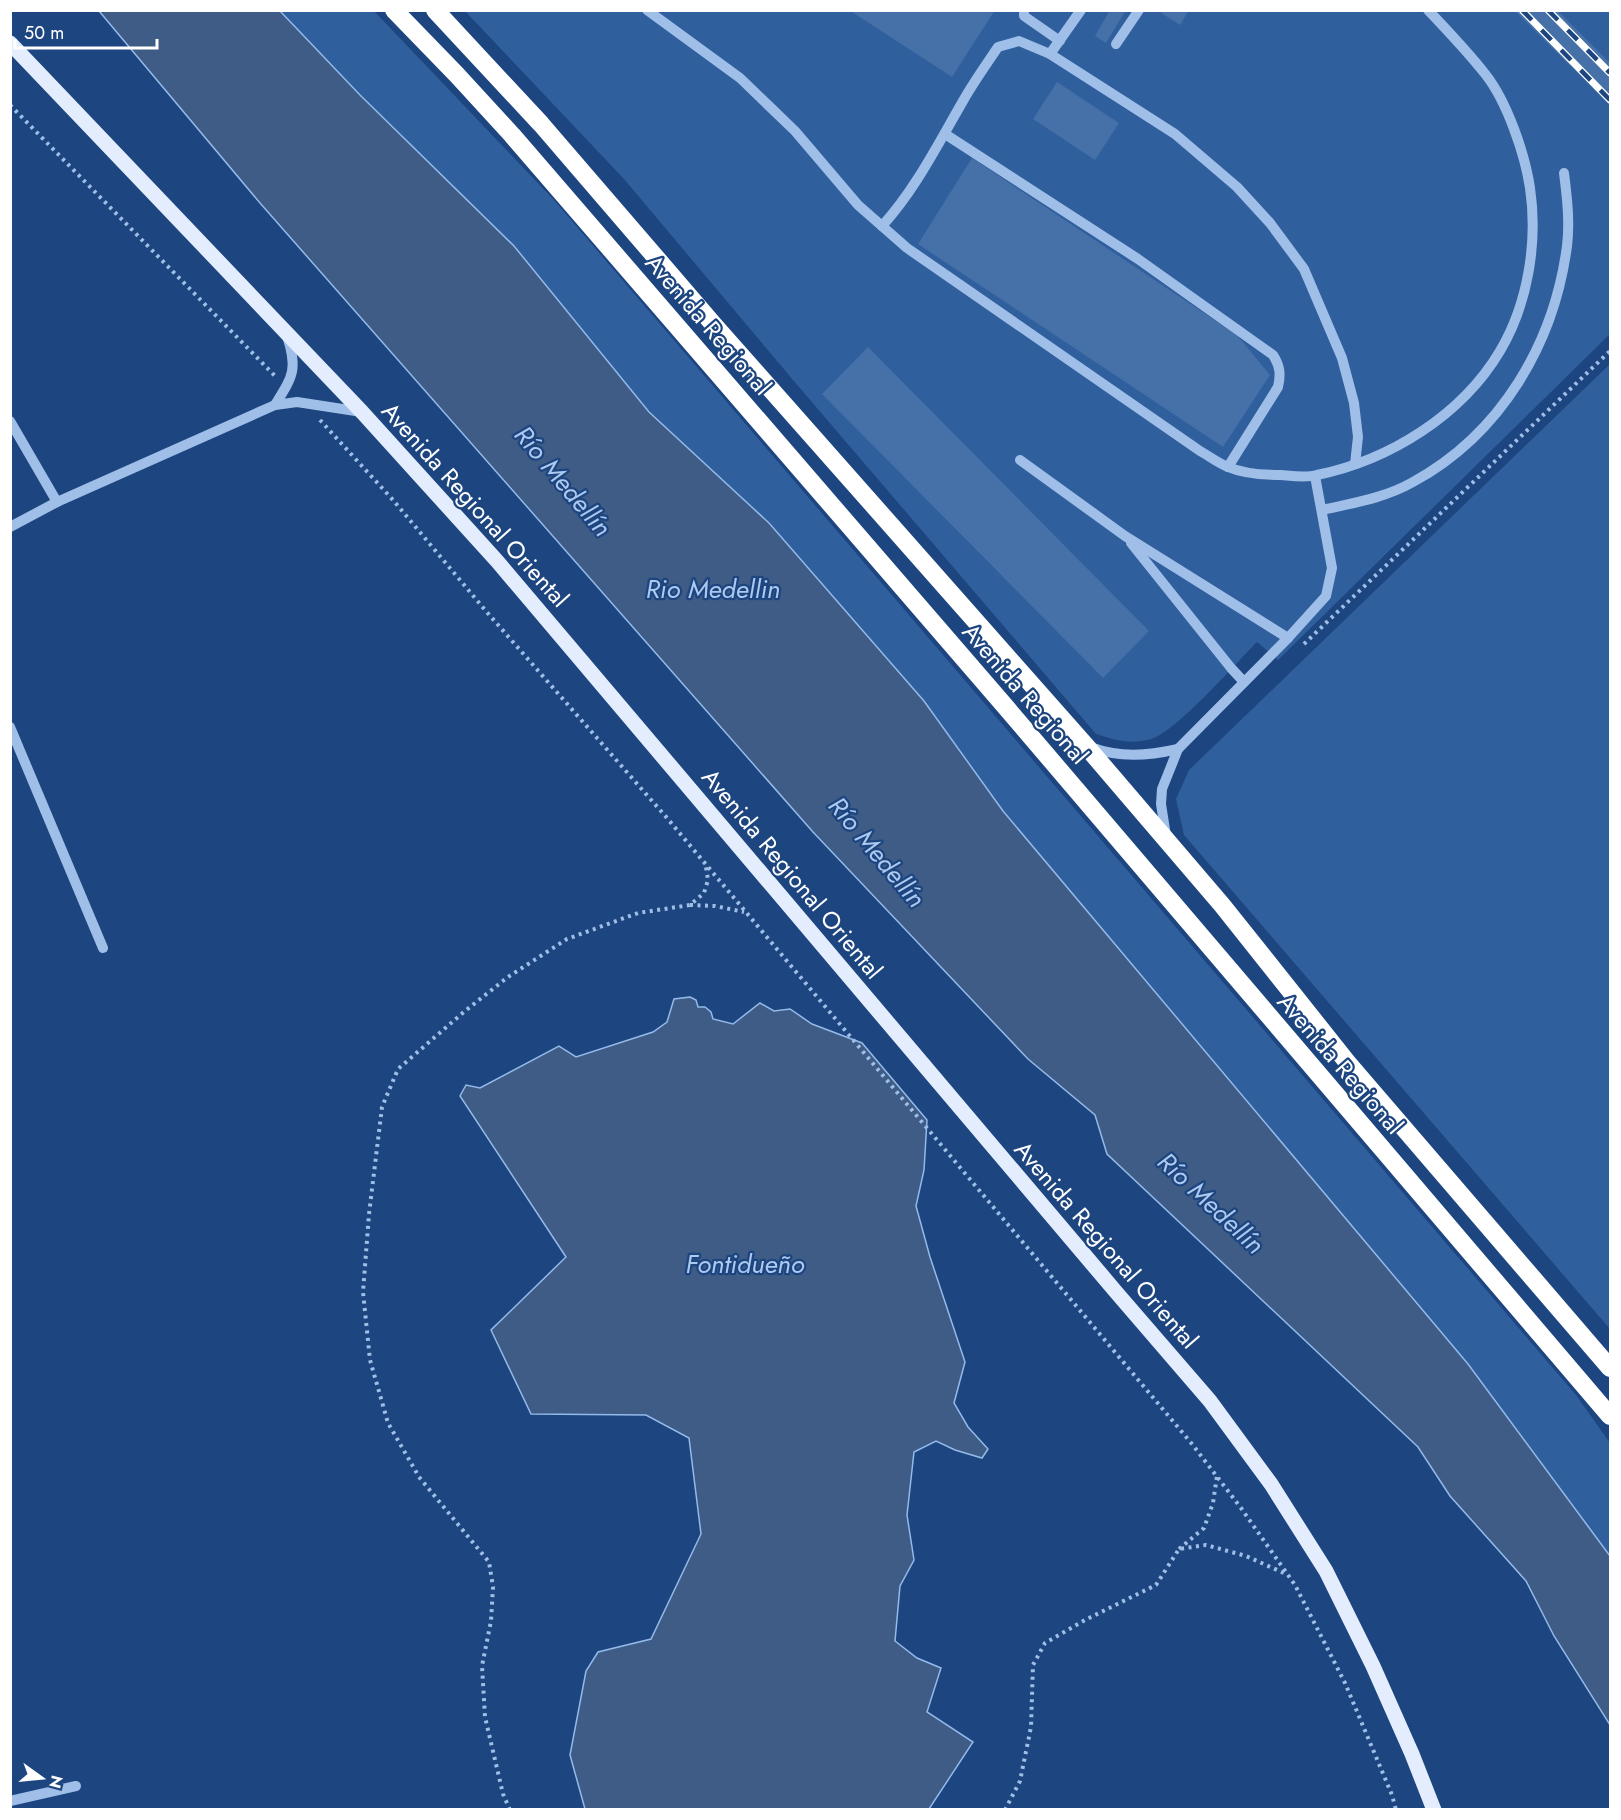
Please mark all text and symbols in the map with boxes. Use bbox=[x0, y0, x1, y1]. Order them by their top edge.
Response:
scale bar bbox=[15, 12, 158, 50]
text: 50 m bbox=[24, 20, 64, 46]
street label: Avenida Regional bbox=[637, 246, 780, 403]
street label: Avenida Regional Oriental bbox=[374, 394, 577, 615]
water label: Río Medellín bbox=[505, 417, 621, 545]
water label: Rio Medellin bbox=[646, 570, 780, 608]
street label: Avenida Regional bbox=[954, 615, 1097, 772]
street label: Avenida Regional Oriental bbox=[694, 761, 891, 987]
water label: Río Medellín bbox=[819, 788, 935, 916]
street label: Avenida Regional bbox=[1269, 985, 1412, 1142]
street label: Avenida Regional Oriental bbox=[1006, 1133, 1207, 1356]
water label: Río Medellín bbox=[1149, 1143, 1273, 1263]
water label: Fontidueño bbox=[685, 1245, 805, 1283]
north arrow bbox=[12, 1748, 72, 1808]
text: N bbox=[43, 1773, 69, 1791]

